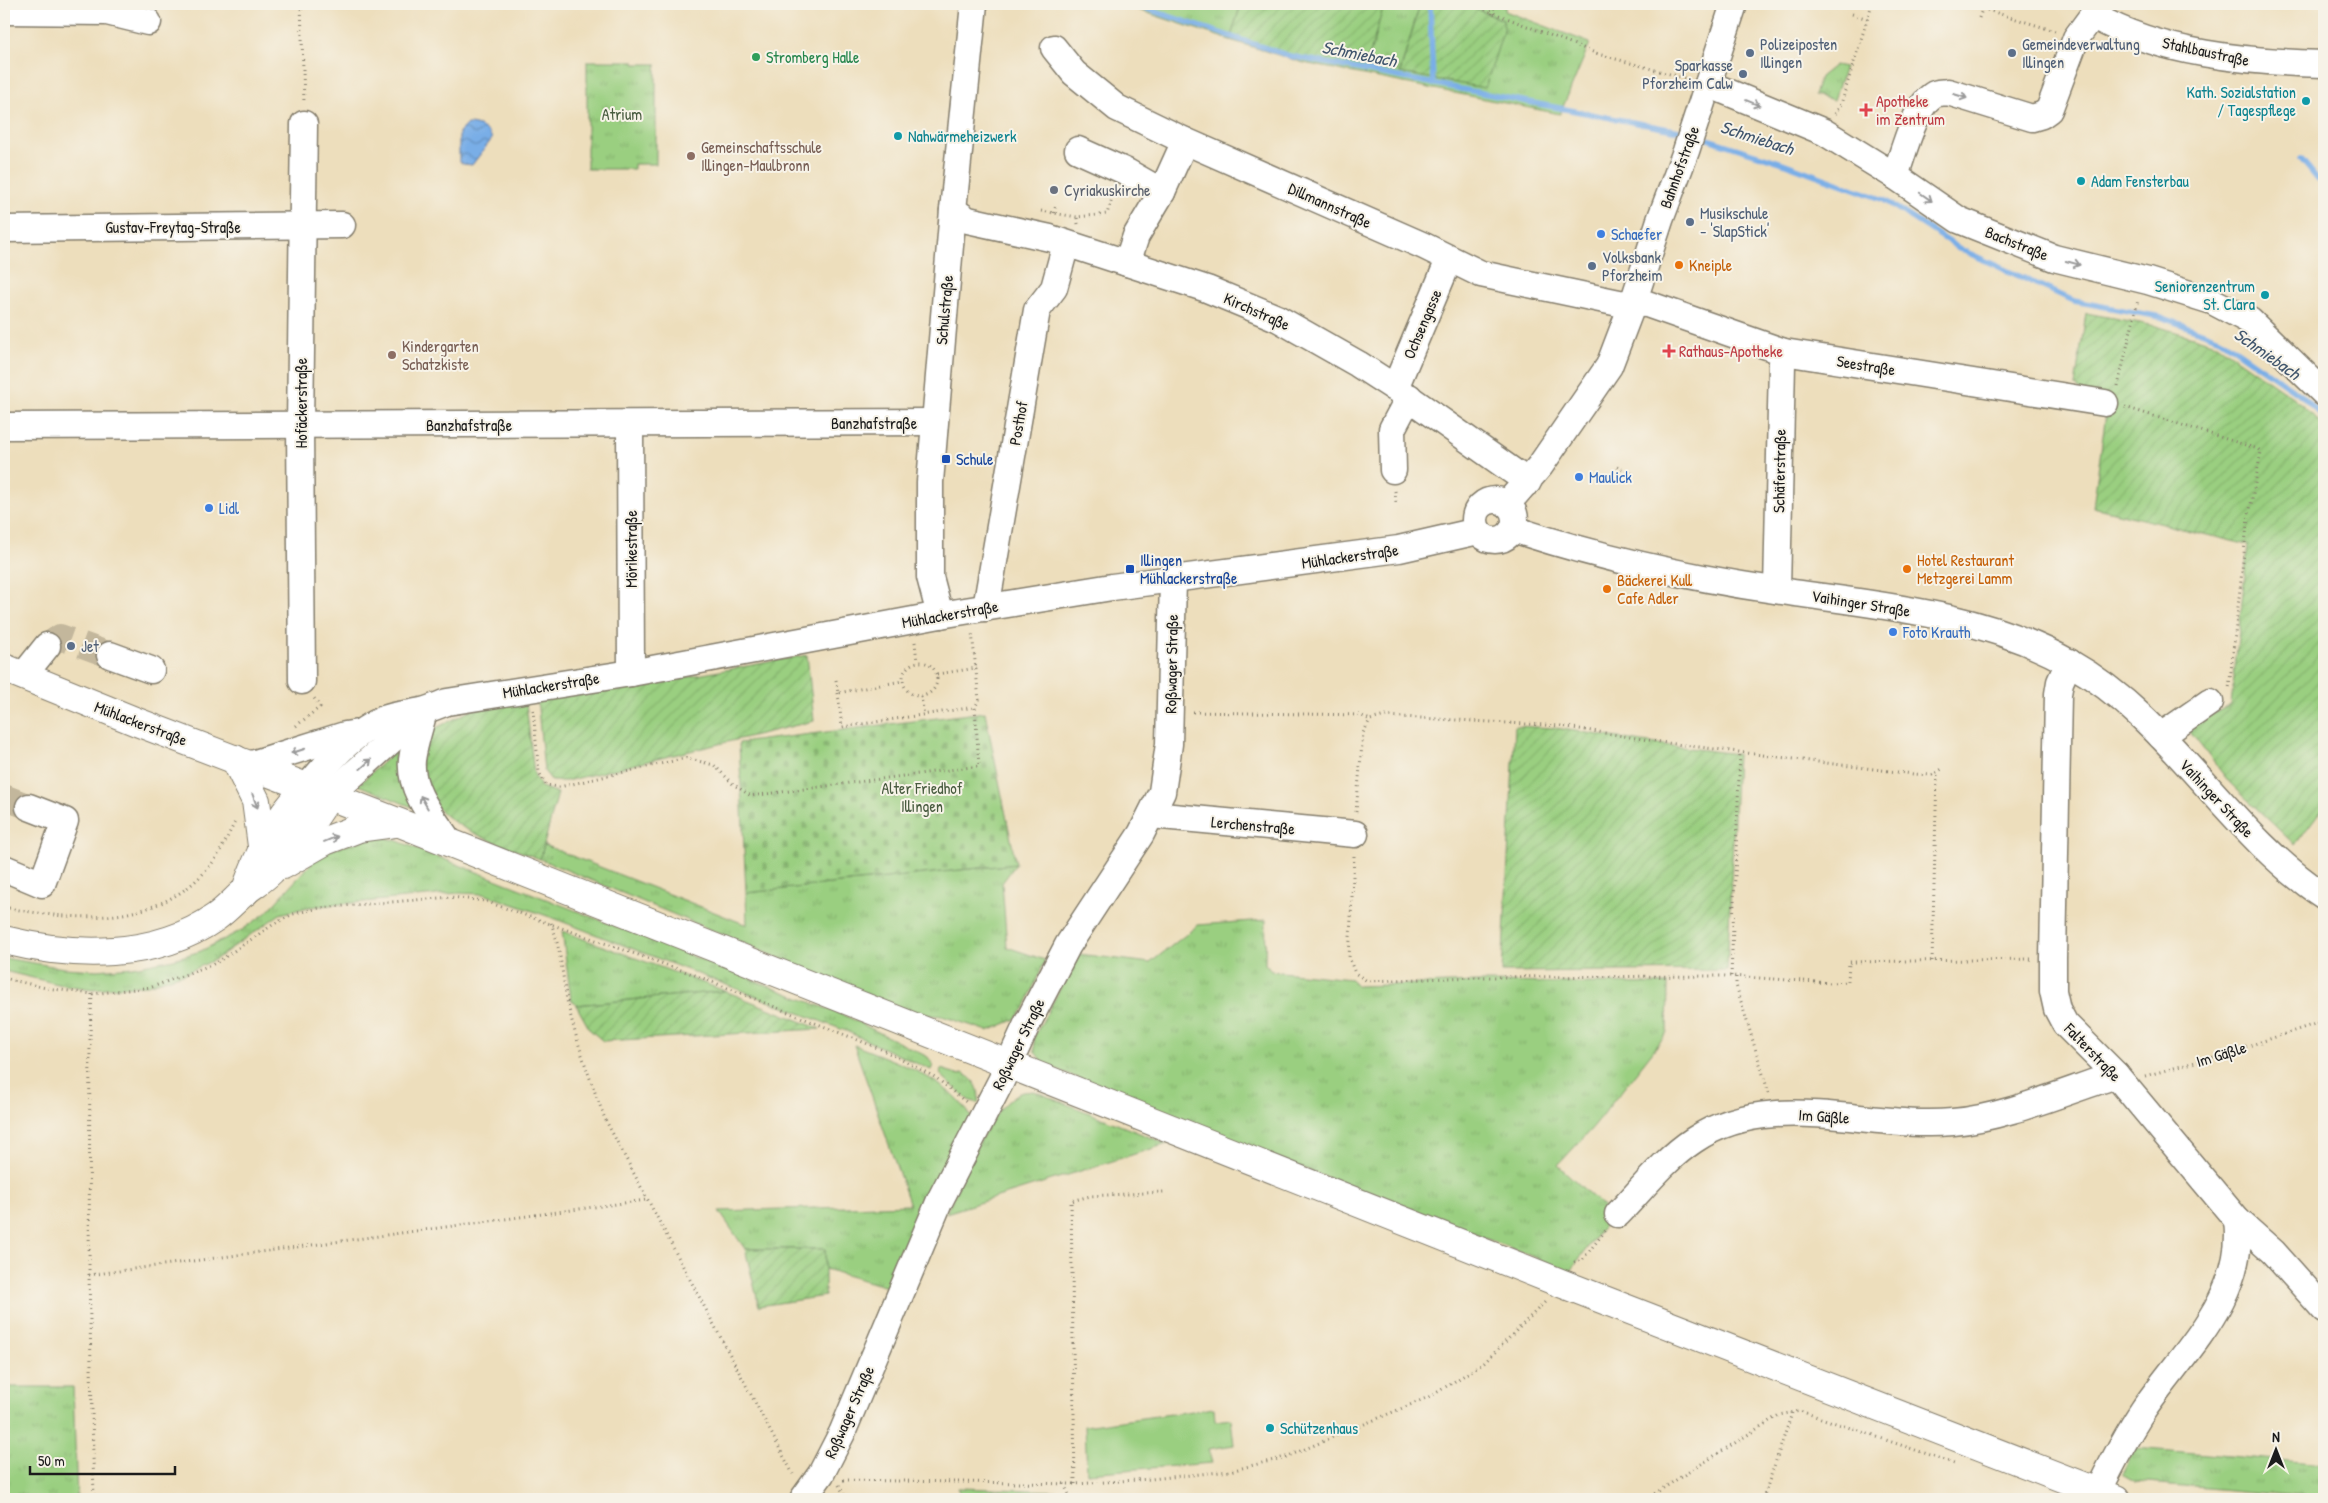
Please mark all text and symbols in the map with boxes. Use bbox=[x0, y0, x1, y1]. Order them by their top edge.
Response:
street label: Stahlbaustraße bbox=[2161, 31, 2252, 71]
place label: Polizeiposten Illingen bbox=[1760, 33, 1837, 73]
place label: Gemeindeverwaltung Illingen bbox=[2022, 33, 2140, 73]
water label: Schmiebach bbox=[1320, 34, 1400, 73]
place label: Stromberg Halle bbox=[766, 46, 860, 68]
marker: Polizeiposten Illingen bbox=[1744, 47, 1756, 59]
marker: Gemeindeverwaltung Illingen bbox=[2006, 47, 2018, 59]
marker: Stromberg Halle bbox=[750, 51, 762, 63]
place label: Sparkasse Pforzheim Calw bbox=[1642, 54, 1734, 94]
marker: Sparkasse Pforzheim Calw bbox=[1737, 68, 1749, 80]
place label: Kath. Sozialstation / Tagespflege bbox=[2187, 81, 2297, 121]
place label: Apotheke im Zentrum bbox=[1876, 90, 1945, 130]
one-way arrow bbox=[1952, 92, 1968, 102]
marker: Kath. Sozialstation / Tagespflege bbox=[2300, 95, 2312, 107]
one-way arrow bbox=[1745, 98, 1760, 108]
park label: Atrium bbox=[602, 103, 642, 125]
marker: Apotheke im Zentrum bbox=[1860, 104, 1872, 116]
water label: Schmiebach bbox=[1718, 114, 1798, 161]
street label: Bahnhofstraße bbox=[1654, 122, 1704, 211]
place label: Nahwärmeheizwerk bbox=[908, 125, 1017, 147]
marker: Nahwärmeheizwerk bbox=[892, 130, 904, 142]
place label: Gemeinschaftsschule Illingen-Maulbronn bbox=[701, 136, 823, 176]
marker: Gemeinschaftsschule Illingen-Maulbronn bbox=[685, 150, 697, 162]
place label: Adam Fensterbau bbox=[2091, 170, 2190, 192]
marker: Adam Fensterbau bbox=[2075, 175, 2087, 187]
street label: Dillmannstraße bbox=[1285, 177, 1376, 233]
place label: Cyriakuskirche bbox=[1064, 179, 1151, 201]
marker: Cyriakuskirche bbox=[1048, 184, 1060, 196]
one-way arrow bbox=[1918, 192, 1932, 202]
place label: Musikschule - 'SlapStick' bbox=[1700, 202, 1769, 242]
street label: Gustav-Freytag-Straße bbox=[105, 216, 241, 238]
marker: Musikschule - 'SlapStick' bbox=[1684, 216, 1696, 228]
street label: Bachstraße bbox=[1982, 220, 2052, 266]
place label: Schaefer bbox=[1611, 223, 1662, 245]
marker: Schaefer bbox=[1595, 228, 1607, 240]
place label: Volksbank Pforzheim bbox=[1602, 246, 1663, 286]
place label: Kneiple bbox=[1689, 254, 1733, 276]
marker: Kneiple bbox=[1673, 259, 1685, 271]
one-way arrow bbox=[2064, 259, 2080, 268]
marker: Volksbank Pforzheim bbox=[1586, 260, 1598, 272]
street label: Schulstraße bbox=[930, 274, 958, 346]
place label: Seniorenzentrum St. Clara bbox=[2155, 275, 2255, 315]
street label: Ochsengasse bbox=[1397, 285, 1447, 362]
street label: Kirchstraße bbox=[1221, 287, 1294, 336]
marker: Seniorenzentrum St. Clara bbox=[2259, 289, 2271, 301]
water label: Schmiebach bbox=[2229, 322, 2306, 386]
place label: Kindergarten Schatzkiste bbox=[402, 335, 479, 375]
place label: Rathaus-Apotheke bbox=[1679, 340, 1783, 362]
marker: Rathaus-Apotheke bbox=[1663, 345, 1675, 357]
marker: Kindergarten Schatzkiste bbox=[386, 349, 398, 361]
street label: Seestraße bbox=[1835, 350, 1897, 381]
street label: Hofäckerstraße bbox=[290, 357, 312, 448]
street label: Posthof bbox=[1003, 399, 1033, 447]
street label: Banzhafstraße bbox=[831, 412, 918, 434]
street label: Banzhafstraße bbox=[426, 414, 513, 436]
street label: Schäferstraße bbox=[1767, 428, 1791, 513]
place label: Schule bbox=[956, 448, 994, 470]
marker: Schule bbox=[940, 453, 952, 465]
place label: Maulick bbox=[1589, 466, 1632, 488]
marker: Maulick bbox=[1573, 471, 1585, 483]
place label: Lidl bbox=[219, 497, 240, 519]
marker: Lidl bbox=[203, 502, 215, 514]
street label: Mörikestraße bbox=[620, 510, 642, 588]
street label: Mühlackerstraße bbox=[1300, 538, 1400, 574]
place label: Illingen Mühlackerstraße bbox=[1140, 549, 1238, 589]
place label: Hotel Restaurant Metzgerei Lamm bbox=[1917, 549, 2014, 589]
marker: Illingen Mühlackerstraße bbox=[1124, 563, 1136, 575]
marker: Hotel Restaurant Metzgerei Lamm bbox=[1901, 563, 1913, 575]
place label: Bäckerei Kull Cafe Adler bbox=[1617, 569, 1692, 609]
marker: Bäckerei Kull Cafe Adler bbox=[1601, 583, 1613, 595]
street label: Vaihinger Straße bbox=[1810, 584, 1913, 622]
street label: Mühlackerstraße bbox=[900, 595, 1001, 633]
street label: Roßwager Straße bbox=[1159, 614, 1183, 714]
place label: Foto Krauth bbox=[1902, 621, 1971, 643]
marker: Foto Krauth bbox=[1887, 626, 1899, 638]
place label: Jet bbox=[81, 635, 99, 657]
marker: Jet bbox=[65, 640, 77, 652]
street label: Mühlackerstraße bbox=[501, 666, 601, 703]
street label: Mühlackerstraße bbox=[92, 695, 191, 751]
one-way arrow bbox=[290, 747, 306, 756]
street label: Vaihinger Straße bbox=[2175, 754, 2260, 842]
one-way arrow bbox=[359, 758, 372, 770]
park label: Alter Friedhof Illingen bbox=[881, 777, 963, 817]
one-way arrow bbox=[251, 793, 260, 808]
one-way arrow bbox=[418, 795, 428, 810]
street label: Lerchenstraße bbox=[1210, 810, 1296, 840]
one-way arrow bbox=[323, 834, 339, 843]
street label: Roßwager Straße bbox=[986, 994, 1050, 1093]
street label: Falterstraße bbox=[2059, 1017, 2127, 1087]
street label: Im Gäßle bbox=[2193, 1036, 2249, 1072]
street label: Im Gäßle bbox=[1798, 1103, 1851, 1129]
street label: Roßwager Straße bbox=[819, 1362, 879, 1462]
place label: Schützenhaus bbox=[1280, 1417, 1358, 1439]
marker: Schützenhaus bbox=[1264, 1422, 1276, 1434]
north arrow bbox=[2250, 1426, 2300, 1476]
text: N bbox=[2272, 1427, 2280, 1446]
scale bar bbox=[30, 1443, 175, 1475]
text: 50 m bbox=[38, 1450, 65, 1471]

